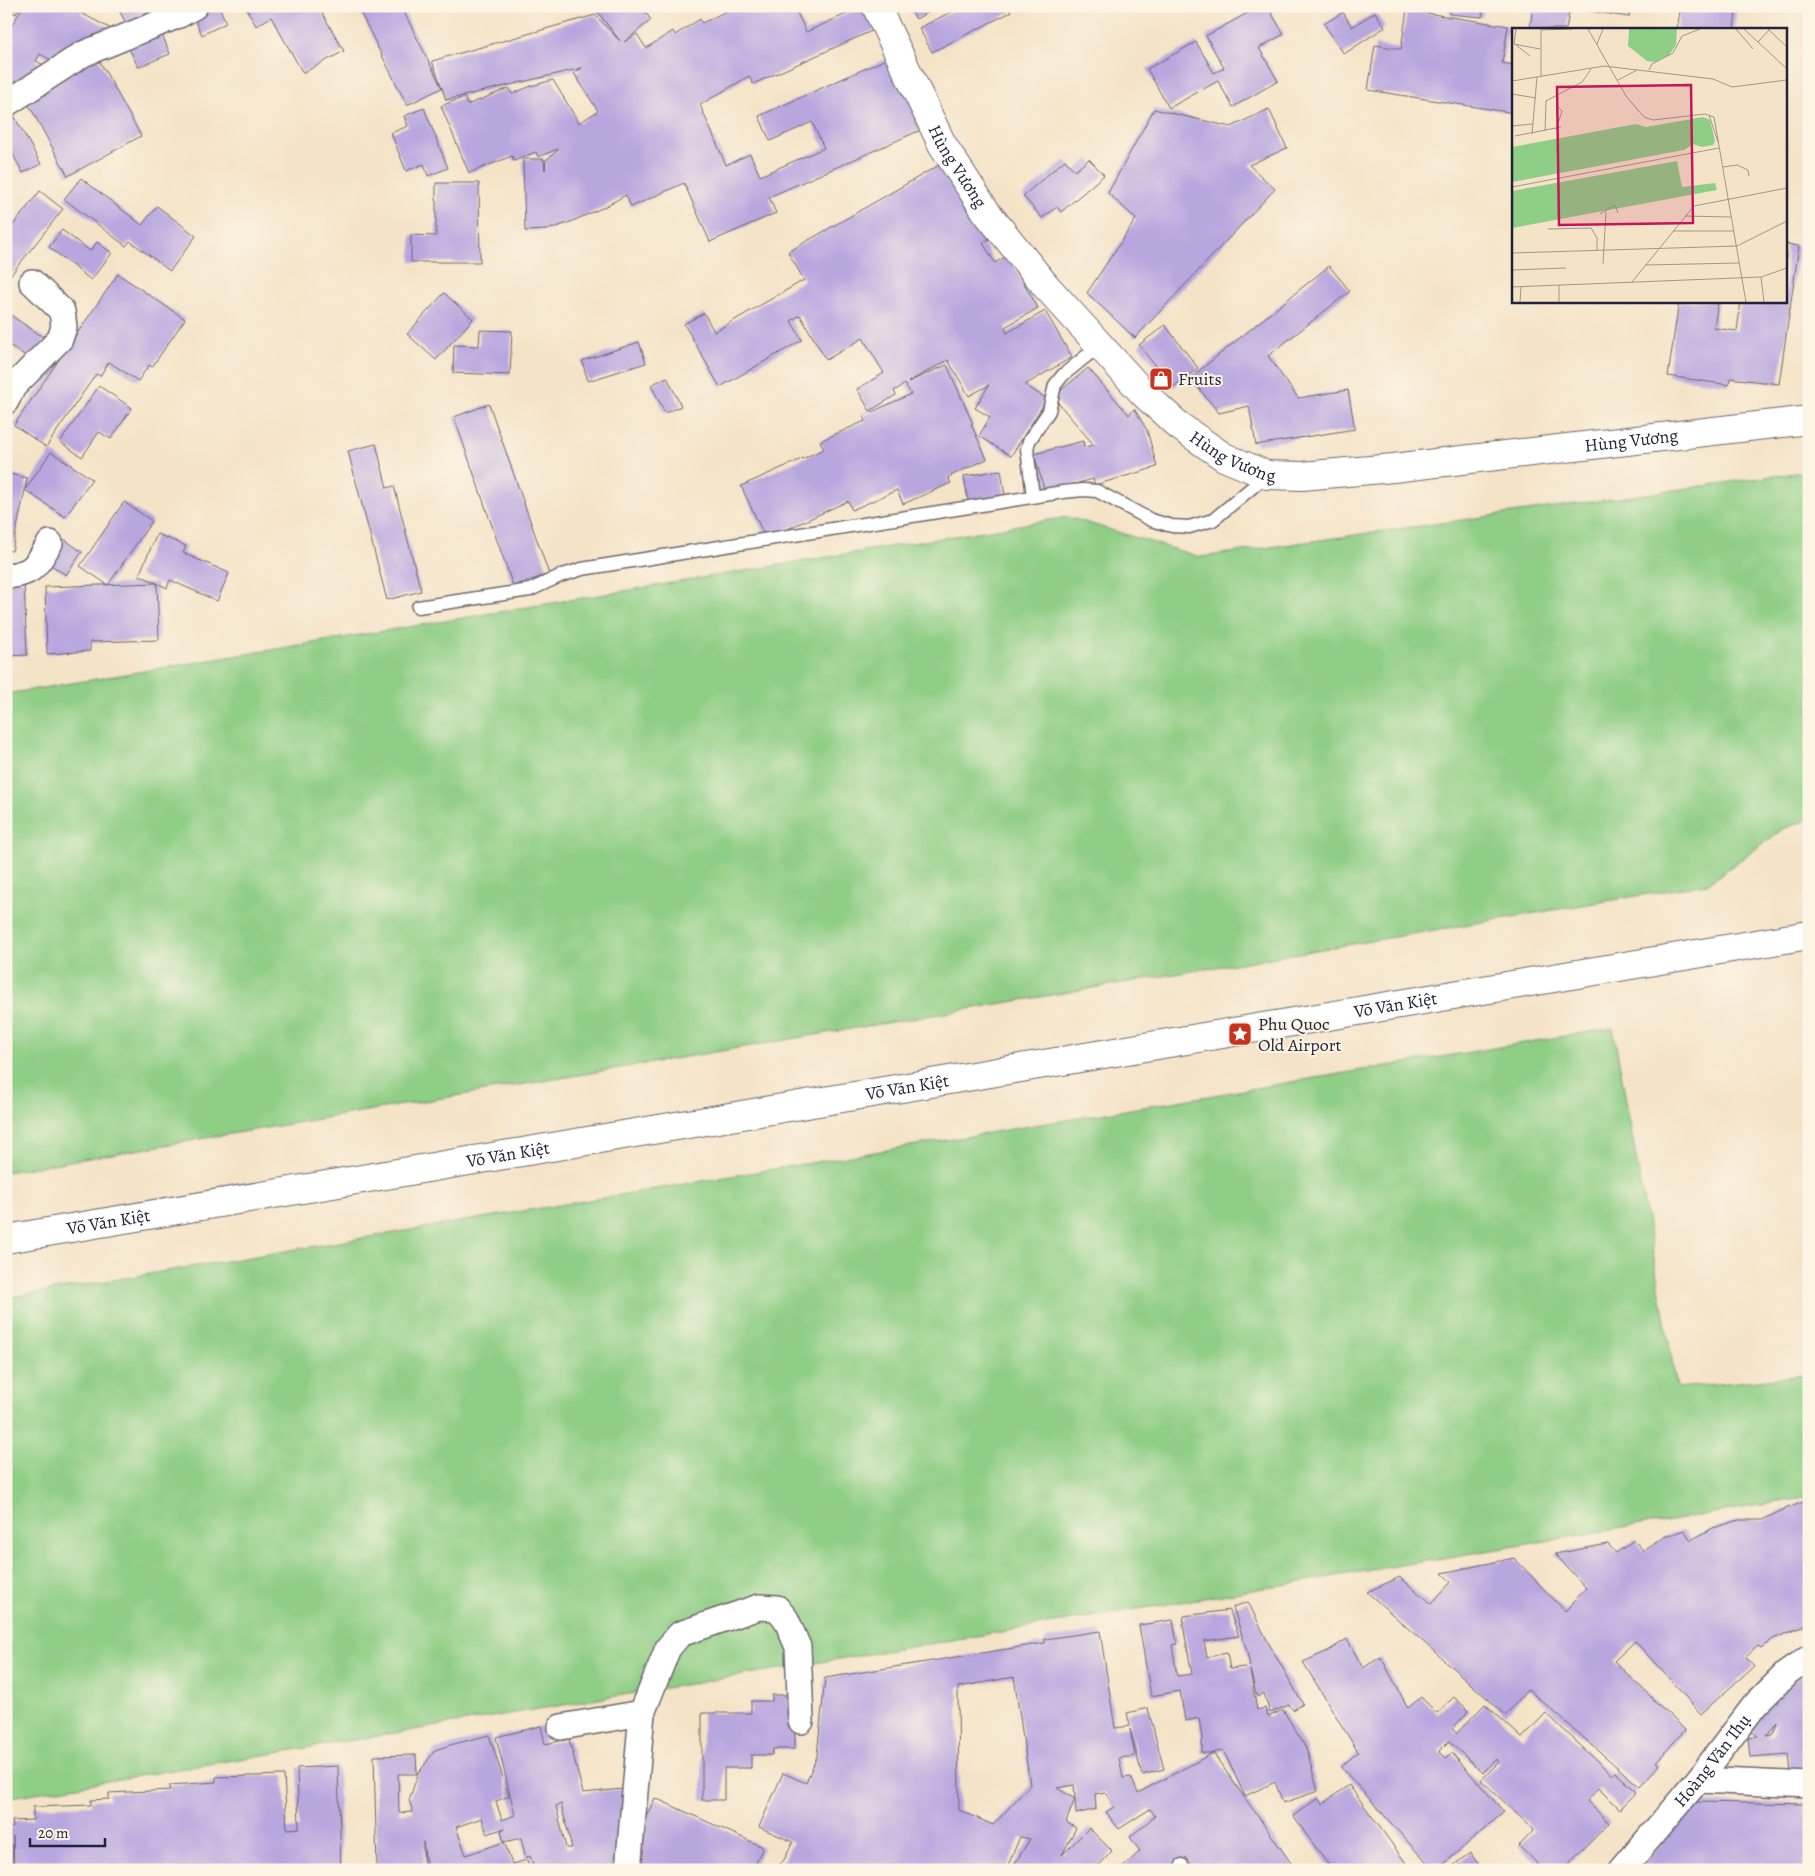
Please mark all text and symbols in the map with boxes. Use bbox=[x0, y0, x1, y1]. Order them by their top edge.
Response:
inset map bbox=[1512, 28, 1788, 302]
street label: Hùng Vương bbox=[923, 121, 993, 213]
shop icon: Fruits bbox=[1148, 366, 1174, 392]
place label: Fruits bbox=[1178, 367, 1222, 391]
street label: Hùng Vương bbox=[1583, 423, 1679, 458]
street label: Hùng Vương bbox=[1185, 425, 1276, 487]
street label: Võ Văn Kiệt bbox=[1351, 986, 1439, 1024]
place label: Phu Quoc Old Airport bbox=[1258, 1012, 1342, 1057]
place icon: Phu Quoc Old Airport bbox=[1227, 1021, 1253, 1047]
street label: Võ Văn Kiệt bbox=[863, 1068, 951, 1106]
street label: Võ Văn Kiệt bbox=[464, 1136, 551, 1173]
street label: Võ Văn Kiệt bbox=[64, 1203, 152, 1241]
street label: Hoàng Văn Thụ bbox=[1668, 1709, 1756, 1812]
scale bar bbox=[30, 1816, 105, 1848]
text: 20 m bbox=[38, 1823, 69, 1843]

